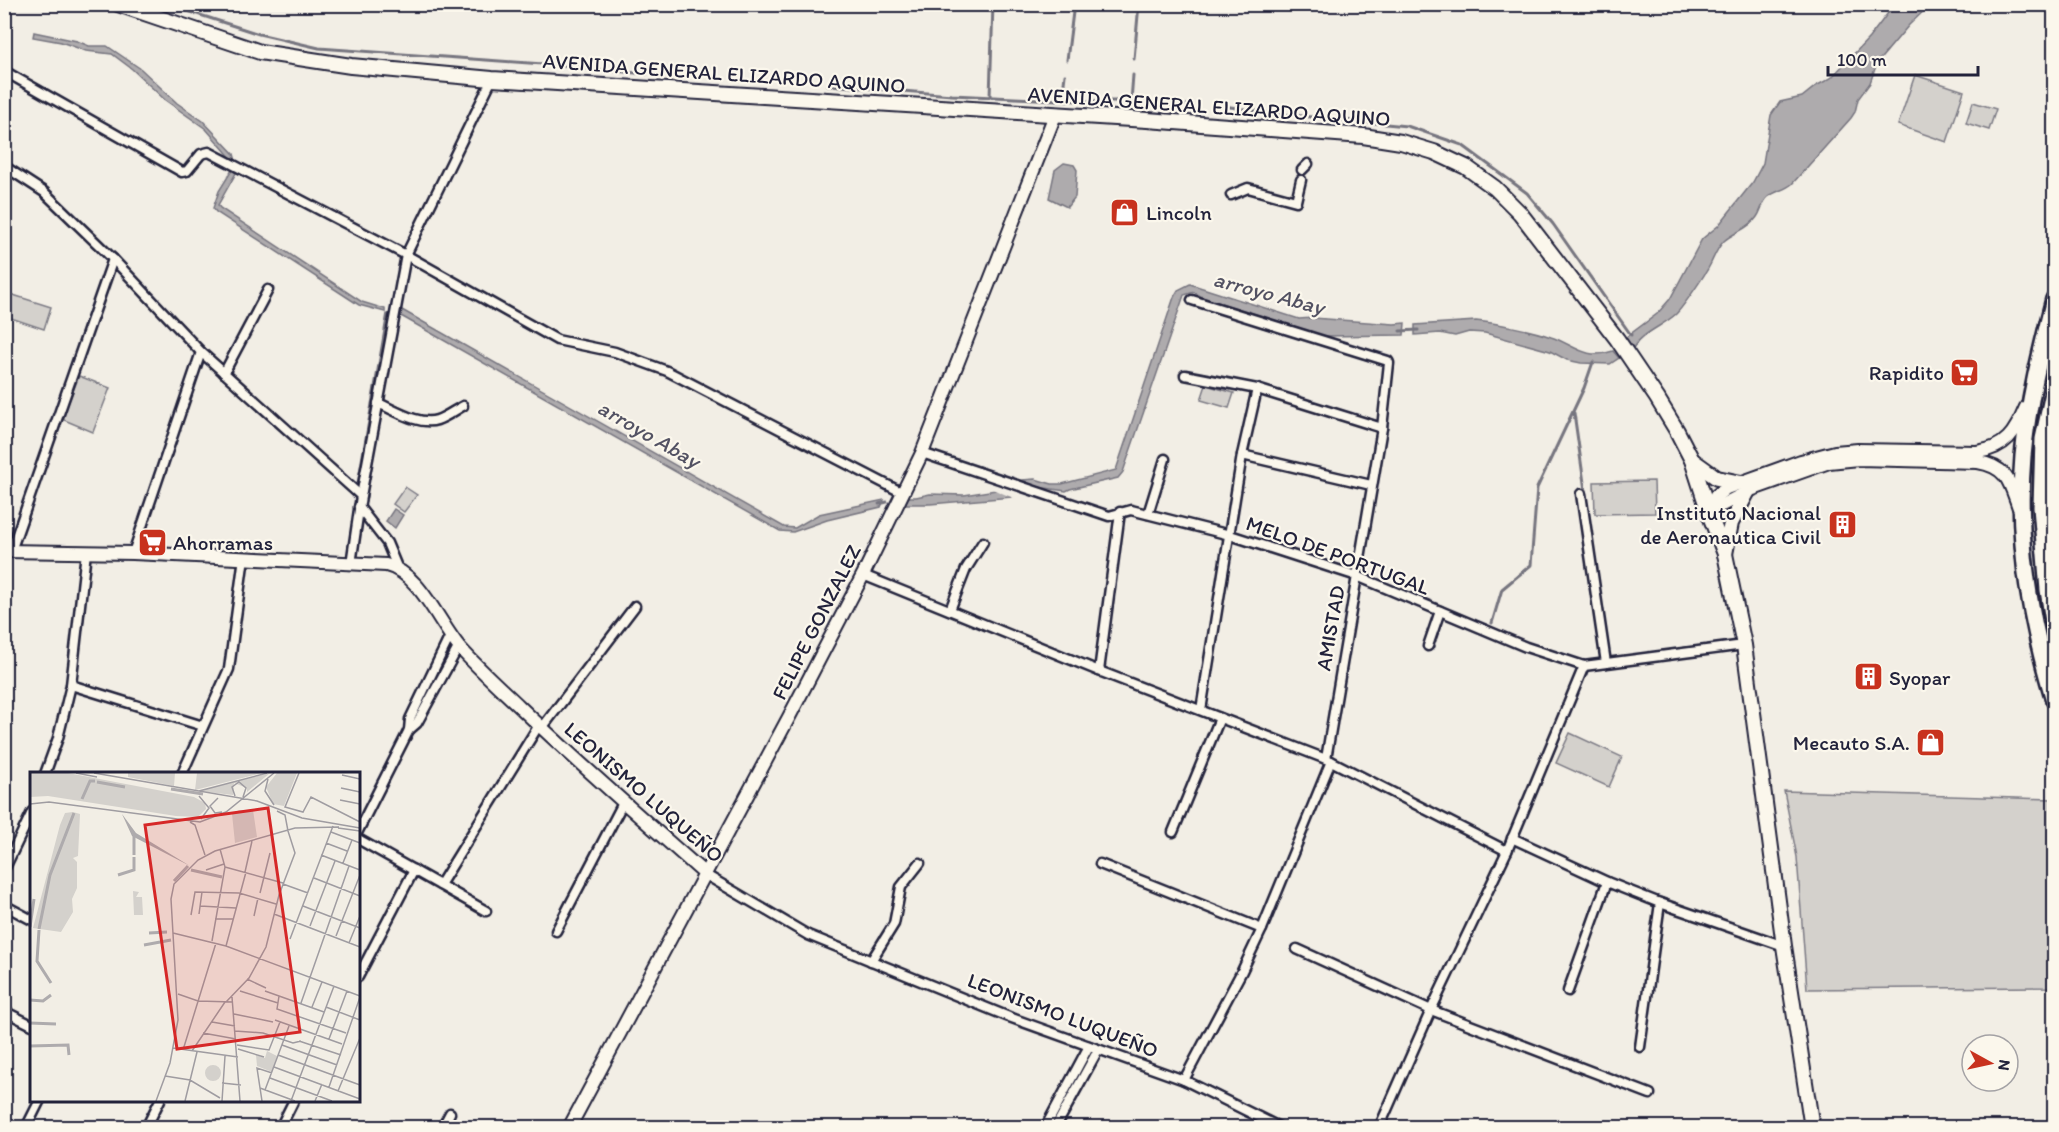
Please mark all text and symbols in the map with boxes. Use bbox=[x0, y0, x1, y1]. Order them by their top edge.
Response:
scale bar bbox=[1828, 39, 1978, 77]
street label: AVENIDA GENERAL ELIZARDO AQUINO bbox=[542, 48, 906, 98]
text: 100 m bbox=[1837, 49, 1887, 71]
street label: AVENIDA GENERAL ELIZARDO AQUINO bbox=[1027, 81, 1391, 131]
shop icon: Lincoln bbox=[1109, 196, 1141, 228]
place label: Lincoln bbox=[1146, 200, 1212, 225]
water label: arroyo Abay bbox=[1211, 265, 1330, 321]
supermarket icon: Rapidito bbox=[1949, 356, 1981, 388]
place label: Rapidito bbox=[1869, 360, 1944, 385]
water label: arroyo Abay bbox=[593, 394, 707, 475]
place label: Instituto Nacional de Aeronautica Civil bbox=[1640, 500, 1821, 549]
building icon: Instituto Nacional de Aeronautica Civil bbox=[1826, 508, 1858, 540]
street label: MELO DE PORTUGAL bbox=[1243, 510, 1433, 600]
supermarket icon: Ahorramas bbox=[136, 526, 168, 558]
place label: Ahorramas bbox=[173, 530, 273, 555]
street label: FELIPE GONZALEZ bbox=[766, 540, 866, 704]
street label: AMISTAD bbox=[1310, 583, 1350, 673]
building icon: Syopar bbox=[1852, 661, 1884, 693]
place label: Syopar bbox=[1889, 665, 1951, 690]
street label: LEONISMO LUQUEÑO bbox=[559, 716, 729, 868]
shop icon: Mecauto S.A. bbox=[1915, 726, 1947, 758]
place label: Mecauto S.A. bbox=[1793, 730, 1910, 755]
inset map bbox=[30, 772, 360, 1102]
street label: LEONISMO LUQUEÑO bbox=[964, 967, 1162, 1063]
north arrow bbox=[1960, 1033, 2020, 1093]
text: N bbox=[1994, 1058, 2015, 1072]

